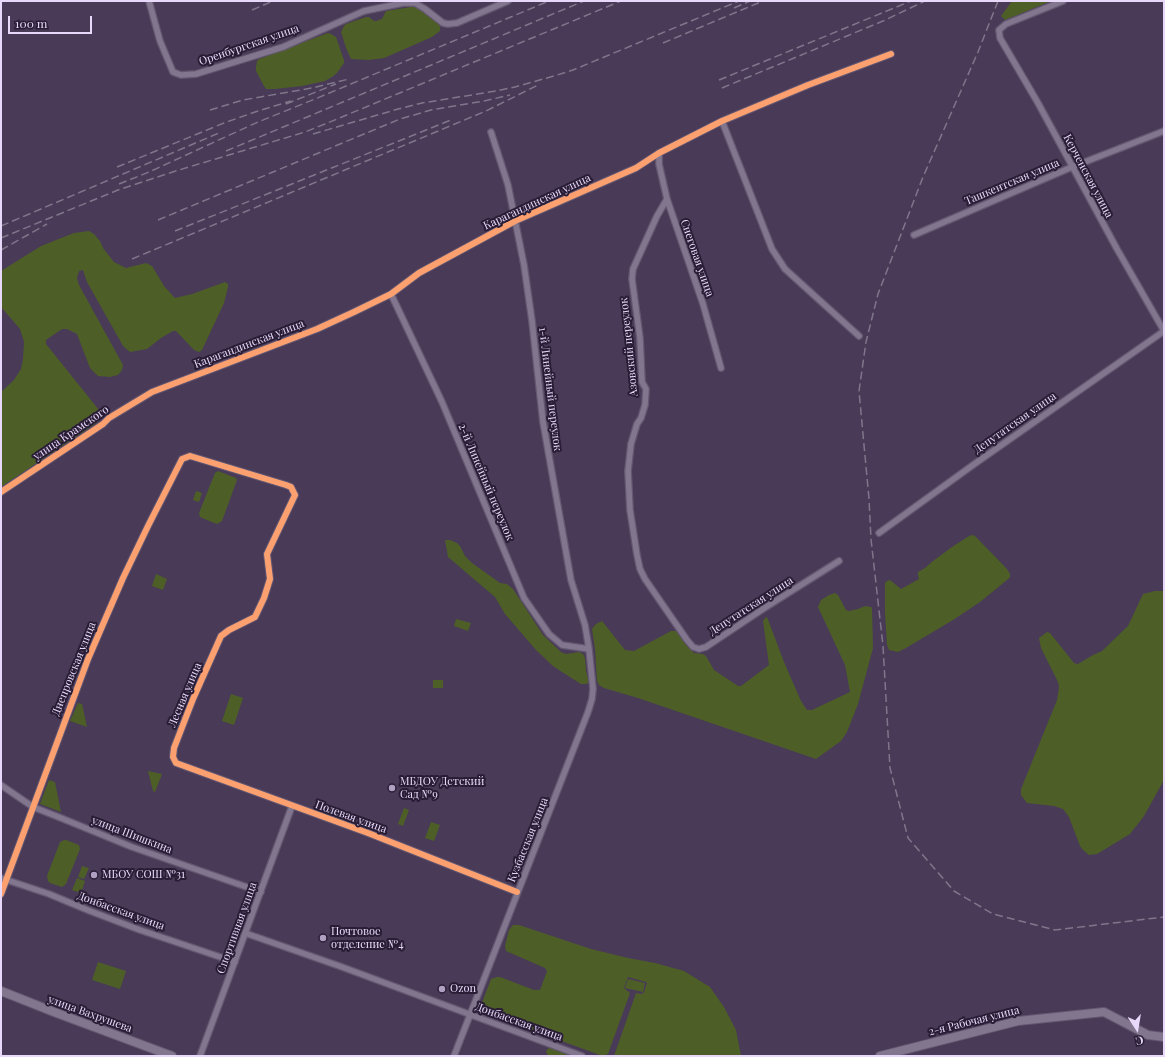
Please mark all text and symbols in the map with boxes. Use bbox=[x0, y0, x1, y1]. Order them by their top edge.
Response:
scale bar bbox=[10, 8, 94, 34]
text: 100 m bbox=[15, 15, 47, 31]
street label: Оренбургская улица bbox=[197, 22, 301, 68]
street label: Керченская улица bbox=[1060, 132, 1116, 220]
street label: Ташкентская улица bbox=[963, 156, 1061, 208]
street label: Карагандинская улица bbox=[481, 171, 593, 233]
street label: Снеговая улица bbox=[678, 218, 716, 298]
street label: Азовский переулок bbox=[617, 297, 641, 397]
street label: Карагандинская улица bbox=[192, 317, 306, 371]
street label: 1-й Линейный переулок bbox=[536, 326, 564, 452]
street label: Депутатская улица bbox=[971, 390, 1059, 456]
street label: улица Крамского bbox=[31, 403, 111, 463]
street label: 2-й Линейный переулок bbox=[455, 422, 517, 542]
street label: Депутатская улица bbox=[706, 574, 796, 638]
street label: Днепровская улица bbox=[49, 620, 99, 718]
street label: Лесная улица bbox=[165, 661, 205, 729]
place label: МБДОУ Детский Сад №9 bbox=[400, 775, 484, 801]
marker: МБДОУ Детский Сад №9 bbox=[387, 783, 397, 793]
street label: Кузбасская улица bbox=[505, 796, 551, 884]
street label: Полевая улица bbox=[314, 798, 388, 836]
street label: улица Шишкина bbox=[90, 814, 174, 856]
place label: МБОУ СОШ №31 bbox=[102, 868, 185, 882]
marker: МБОУ СОШ №31 bbox=[89, 870, 99, 880]
street label: Спортивная улица bbox=[214, 881, 260, 975]
street label: Донбасская улица bbox=[76, 889, 166, 933]
place label: Почтовое отделение №4 bbox=[331, 925, 404, 951]
marker: Почтовое отделение №4 bbox=[318, 933, 328, 943]
place label: Ozon bbox=[450, 982, 476, 996]
marker: Ozon bbox=[437, 984, 447, 994]
street label: улица Вахрушева bbox=[46, 993, 134, 1035]
street label: Донбасская улица bbox=[474, 1000, 564, 1044]
street label: 2-я Рабочая улица bbox=[927, 1003, 1021, 1039]
north arrow bbox=[1117, 1009, 1157, 1049]
text: С bbox=[1134, 1033, 1145, 1049]

